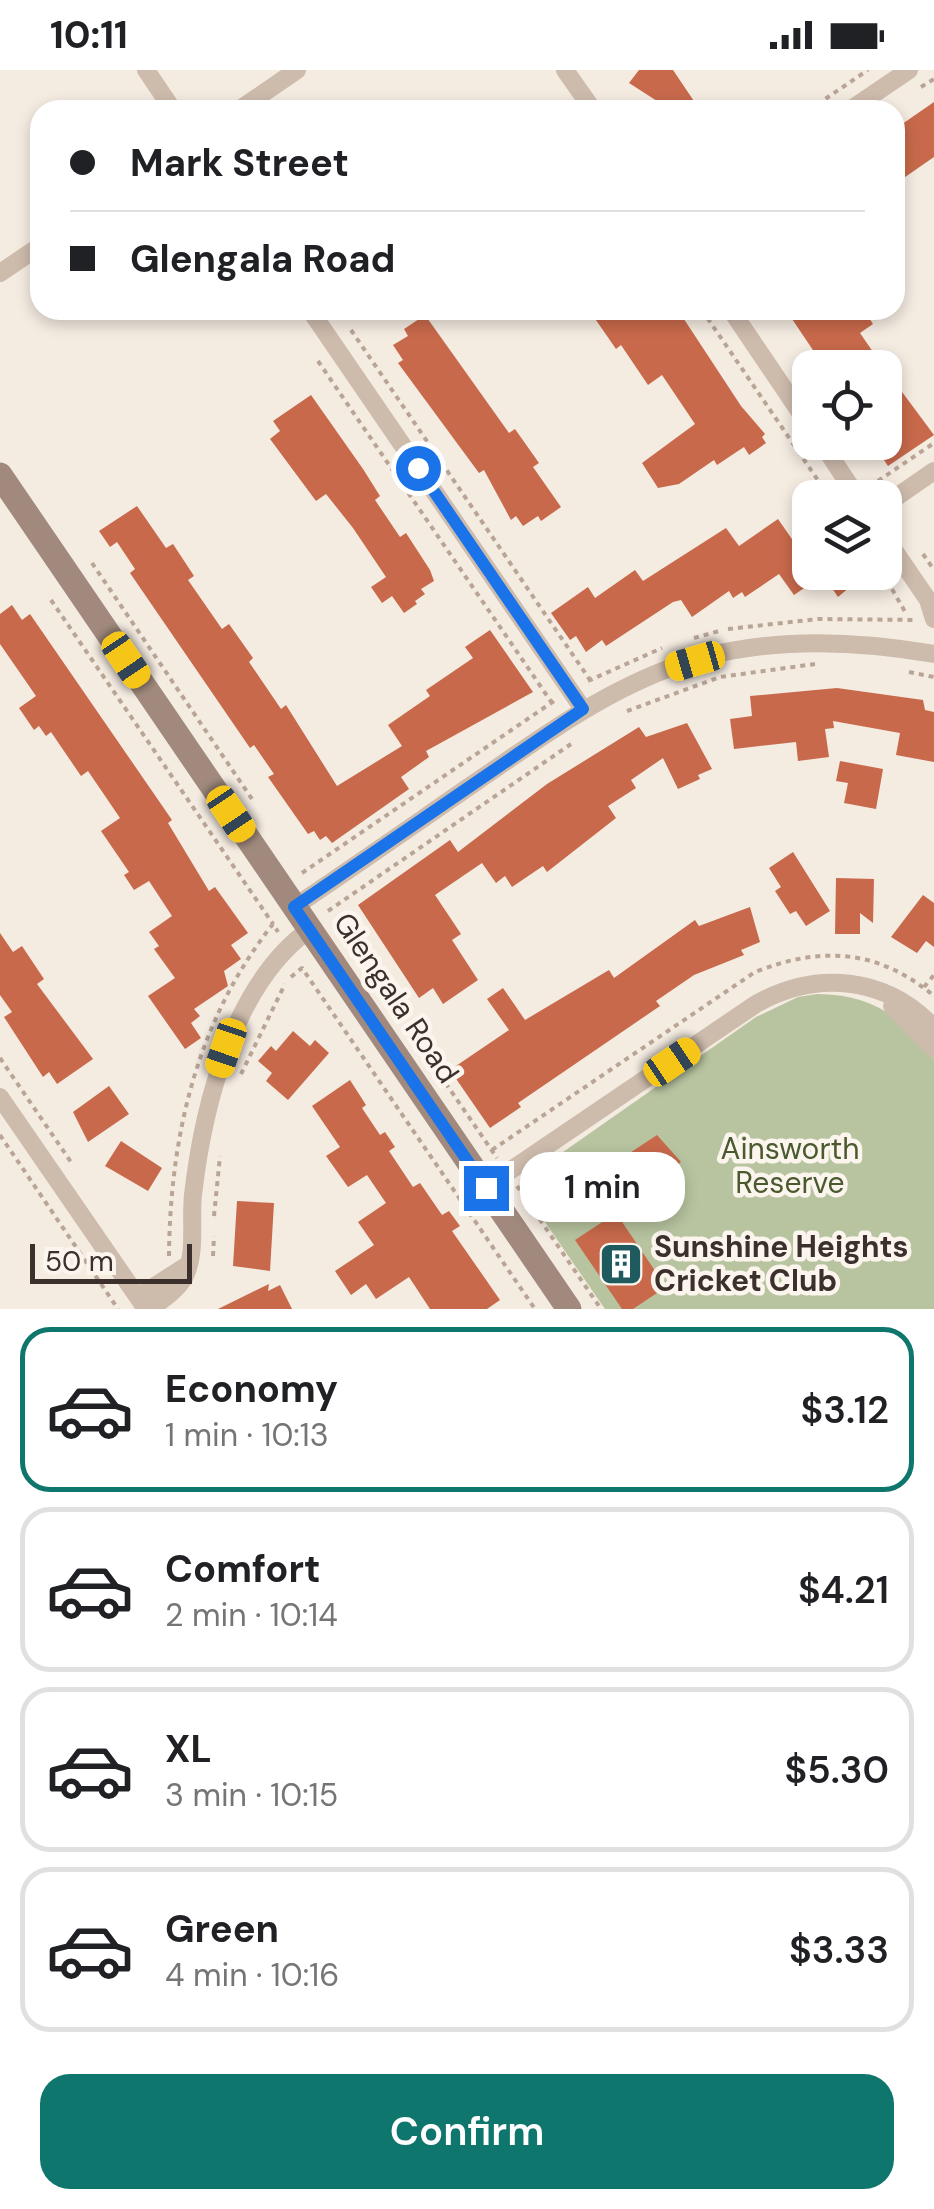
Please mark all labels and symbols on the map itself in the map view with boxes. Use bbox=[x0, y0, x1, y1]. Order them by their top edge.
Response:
route start bbox=[396, 446, 441, 491]
car bbox=[97, 627, 155, 693]
car bbox=[662, 638, 728, 684]
car bbox=[202, 781, 260, 847]
street label: Glengala Road bbox=[325, 905, 468, 1091]
car bbox=[202, 1015, 250, 1081]
car bbox=[639, 1033, 705, 1091]
park label: Ainsworth Reserve bbox=[720, 1129, 860, 1202]
callout: 1 min bbox=[521, 1153, 686, 1223]
route end bbox=[464, 1166, 509, 1211]
place label: Sunshine Heights Cricket Club bbox=[654, 1227, 909, 1300]
scale bar bbox=[30, 1239, 192, 1284]
building icon: Sunshine Heights Cricket Club bbox=[598, 1241, 644, 1287]

